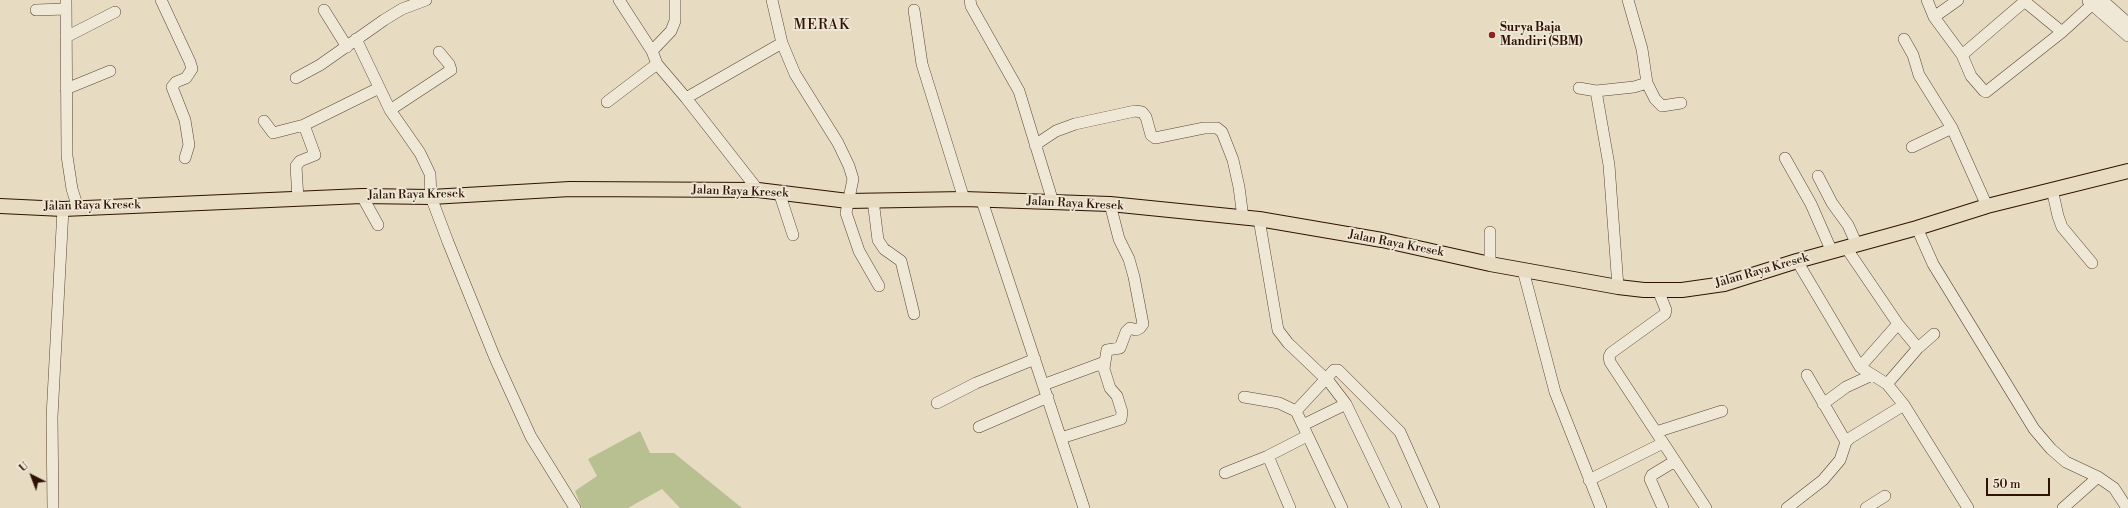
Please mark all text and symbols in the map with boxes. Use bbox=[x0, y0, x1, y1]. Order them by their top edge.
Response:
district label: MERAK bbox=[794, 18, 850, 34]
place label: Surya Baja Mandiri (SBM) bbox=[1500, 21, 1583, 49]
marker: Surya Baja Mandiri (SBM) bbox=[1487, 30, 1497, 40]
street label: Jalan Raya Kresek bbox=[691, 183, 789, 201]
street label: Jalan Raya Kresek bbox=[367, 187, 465, 203]
street label: Jalan Raya Kresek bbox=[1026, 194, 1124, 214]
street label: Jalan Raya Kresek bbox=[43, 198, 141, 214]
street label: Jalan Raya Kresek bbox=[1347, 228, 1445, 260]
street label: Jalan Raya Kresek bbox=[1714, 251, 1810, 291]
north arrow bbox=[12, 456, 52, 496]
text: U bbox=[16, 459, 32, 475]
scale bar bbox=[1988, 470, 2052, 496]
text: 50 m bbox=[1993, 477, 2021, 492]

